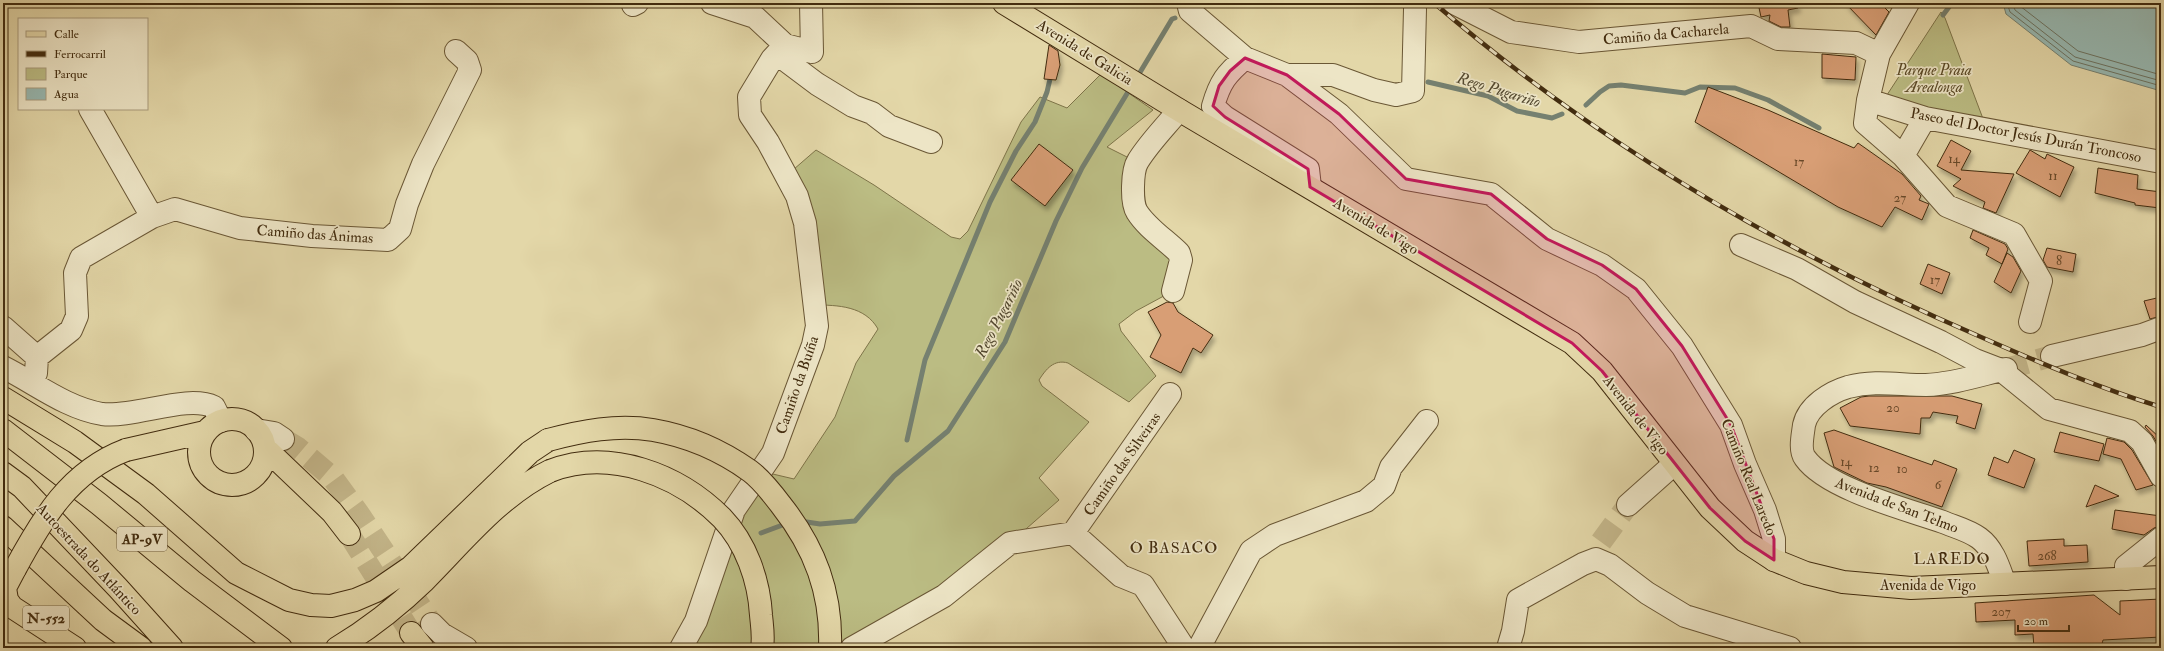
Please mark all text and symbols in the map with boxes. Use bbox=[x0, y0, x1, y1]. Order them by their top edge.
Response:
street label: Avenida de Galicia bbox=[1032, 15, 1137, 90]
legend bbox=[18, 18, 148, 110]
street label: Camiño da Cacharela bbox=[1602, 19, 1731, 49]
text: Calle bbox=[54, 27, 79, 42]
text: Ferrocarril bbox=[54, 47, 106, 62]
park label: Parque Praia Arealonga bbox=[1895, 61, 1972, 97]
text: Parque bbox=[54, 67, 88, 82]
water label: Rego Pugariño bbox=[1454, 68, 1543, 112]
text: Agua bbox=[53, 87, 80, 102]
street label: Paseo del Doctor Jesús Durán Troncoso bbox=[1909, 104, 2143, 168]
house number: 14 bbox=[1948, 151, 1961, 167]
house number: 17 bbox=[1794, 154, 1804, 170]
house number: 11 bbox=[2048, 168, 2058, 184]
house number: 27 bbox=[1894, 190, 1906, 206]
street label: Avenida de Vigo bbox=[1329, 193, 1422, 259]
street label: Camiño das Ánimas bbox=[256, 219, 374, 248]
house number: 8 bbox=[2056, 253, 2062, 269]
house number: 17 bbox=[1930, 272, 1940, 288]
water label: Rego Pugariño bbox=[970, 275, 1027, 362]
street label: Camiño da Buíña bbox=[772, 333, 823, 437]
street label: Avenida de Vigo bbox=[1598, 371, 1673, 459]
house number: 20 bbox=[1886, 400, 1900, 416]
street label: Camiño das Silveiras bbox=[1080, 409, 1165, 520]
street label: Camiño Real Laredo bbox=[1716, 416, 1781, 538]
house number: 14 bbox=[1840, 454, 1853, 470]
house number: 12 bbox=[1868, 460, 1880, 476]
house number: 10 bbox=[1896, 461, 1908, 477]
street label: Avenida de San Telmo bbox=[1832, 473, 1961, 538]
house number: 6 bbox=[1935, 477, 1943, 493]
street label: Autoestrada do Atlántico bbox=[31, 499, 145, 619]
road number: AP-9V bbox=[117, 527, 167, 551]
district label: O BASACO bbox=[1130, 538, 1218, 558]
house number: 268 bbox=[2037, 548, 2057, 564]
district label: LAREDO bbox=[1913, 549, 1991, 569]
street label: Avenida de Vigo bbox=[1879, 576, 1976, 595]
house number: 207 bbox=[1991, 604, 2011, 620]
road number: N-552 bbox=[23, 606, 69, 630]
scale bar bbox=[2018, 607, 2069, 633]
text: 20 m bbox=[2024, 614, 2049, 629]

